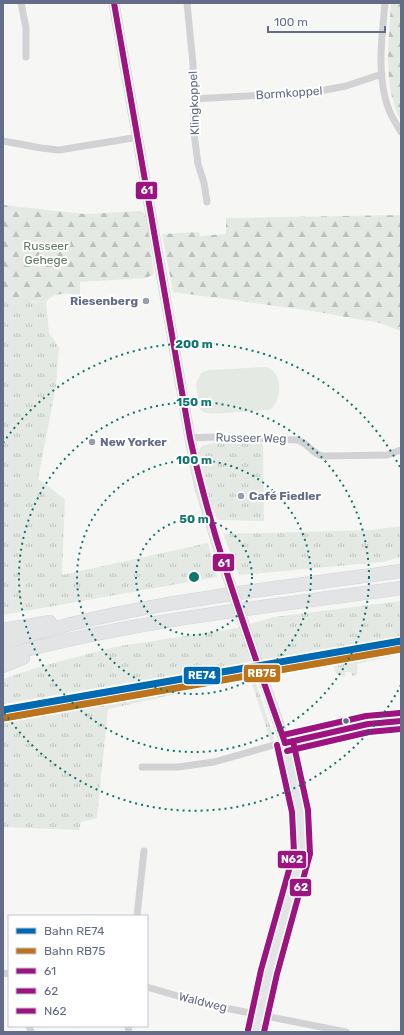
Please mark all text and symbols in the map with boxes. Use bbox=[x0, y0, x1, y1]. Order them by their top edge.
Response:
scale bar bbox=[268, 8, 385, 34]
text: 100 m bbox=[274, 15, 308, 29]
street label: Klingkoppel bbox=[186, 71, 202, 135]
street label: Bormkoppel bbox=[255, 84, 323, 102]
line badge: 61 bbox=[135, 181, 158, 200]
text: 61 bbox=[141, 184, 153, 197]
park label: Russeer Gehege bbox=[23, 239, 69, 267]
place label: Riesenberg bbox=[70, 294, 138, 308]
marker: Riesenberg bbox=[141, 296, 151, 306]
text: 200 m bbox=[175, 337, 213, 351]
text: 150 m bbox=[176, 395, 212, 409]
street label: Russeer Weg bbox=[215, 430, 287, 446]
place label: New Yorker bbox=[100, 435, 167, 449]
marker: New Yorker bbox=[87, 437, 97, 447]
text: 100 m bbox=[176, 453, 212, 467]
place label: Café Fiedler bbox=[249, 489, 321, 503]
marker: Café Fiedler bbox=[236, 491, 246, 501]
text: 50 m bbox=[179, 512, 209, 526]
line badge: 61 bbox=[212, 553, 235, 572]
text: 61 bbox=[218, 557, 230, 570]
centre of rings bbox=[187, 570, 201, 584]
line badge: RB75 bbox=[243, 664, 281, 683]
line badge: RE74 bbox=[183, 666, 221, 685]
text: RB75 bbox=[248, 667, 276, 680]
text: RE74 bbox=[188, 669, 217, 682]
unlabelled marker bbox=[341, 716, 351, 726]
line badge: N62 bbox=[277, 850, 307, 869]
text: N62 bbox=[281, 853, 303, 866]
line badge: 62 bbox=[289, 878, 312, 897]
text: 62 bbox=[294, 881, 308, 894]
legend bbox=[8, 915, 148, 1027]
text: Bahn RE74 bbox=[44, 924, 105, 938]
text: Bahn RB75 bbox=[44, 944, 105, 958]
text: 61 bbox=[44, 964, 56, 978]
text: 62 bbox=[44, 984, 58, 998]
street label: Waldweg bbox=[177, 989, 229, 1015]
text: N62 bbox=[44, 1004, 67, 1018]

